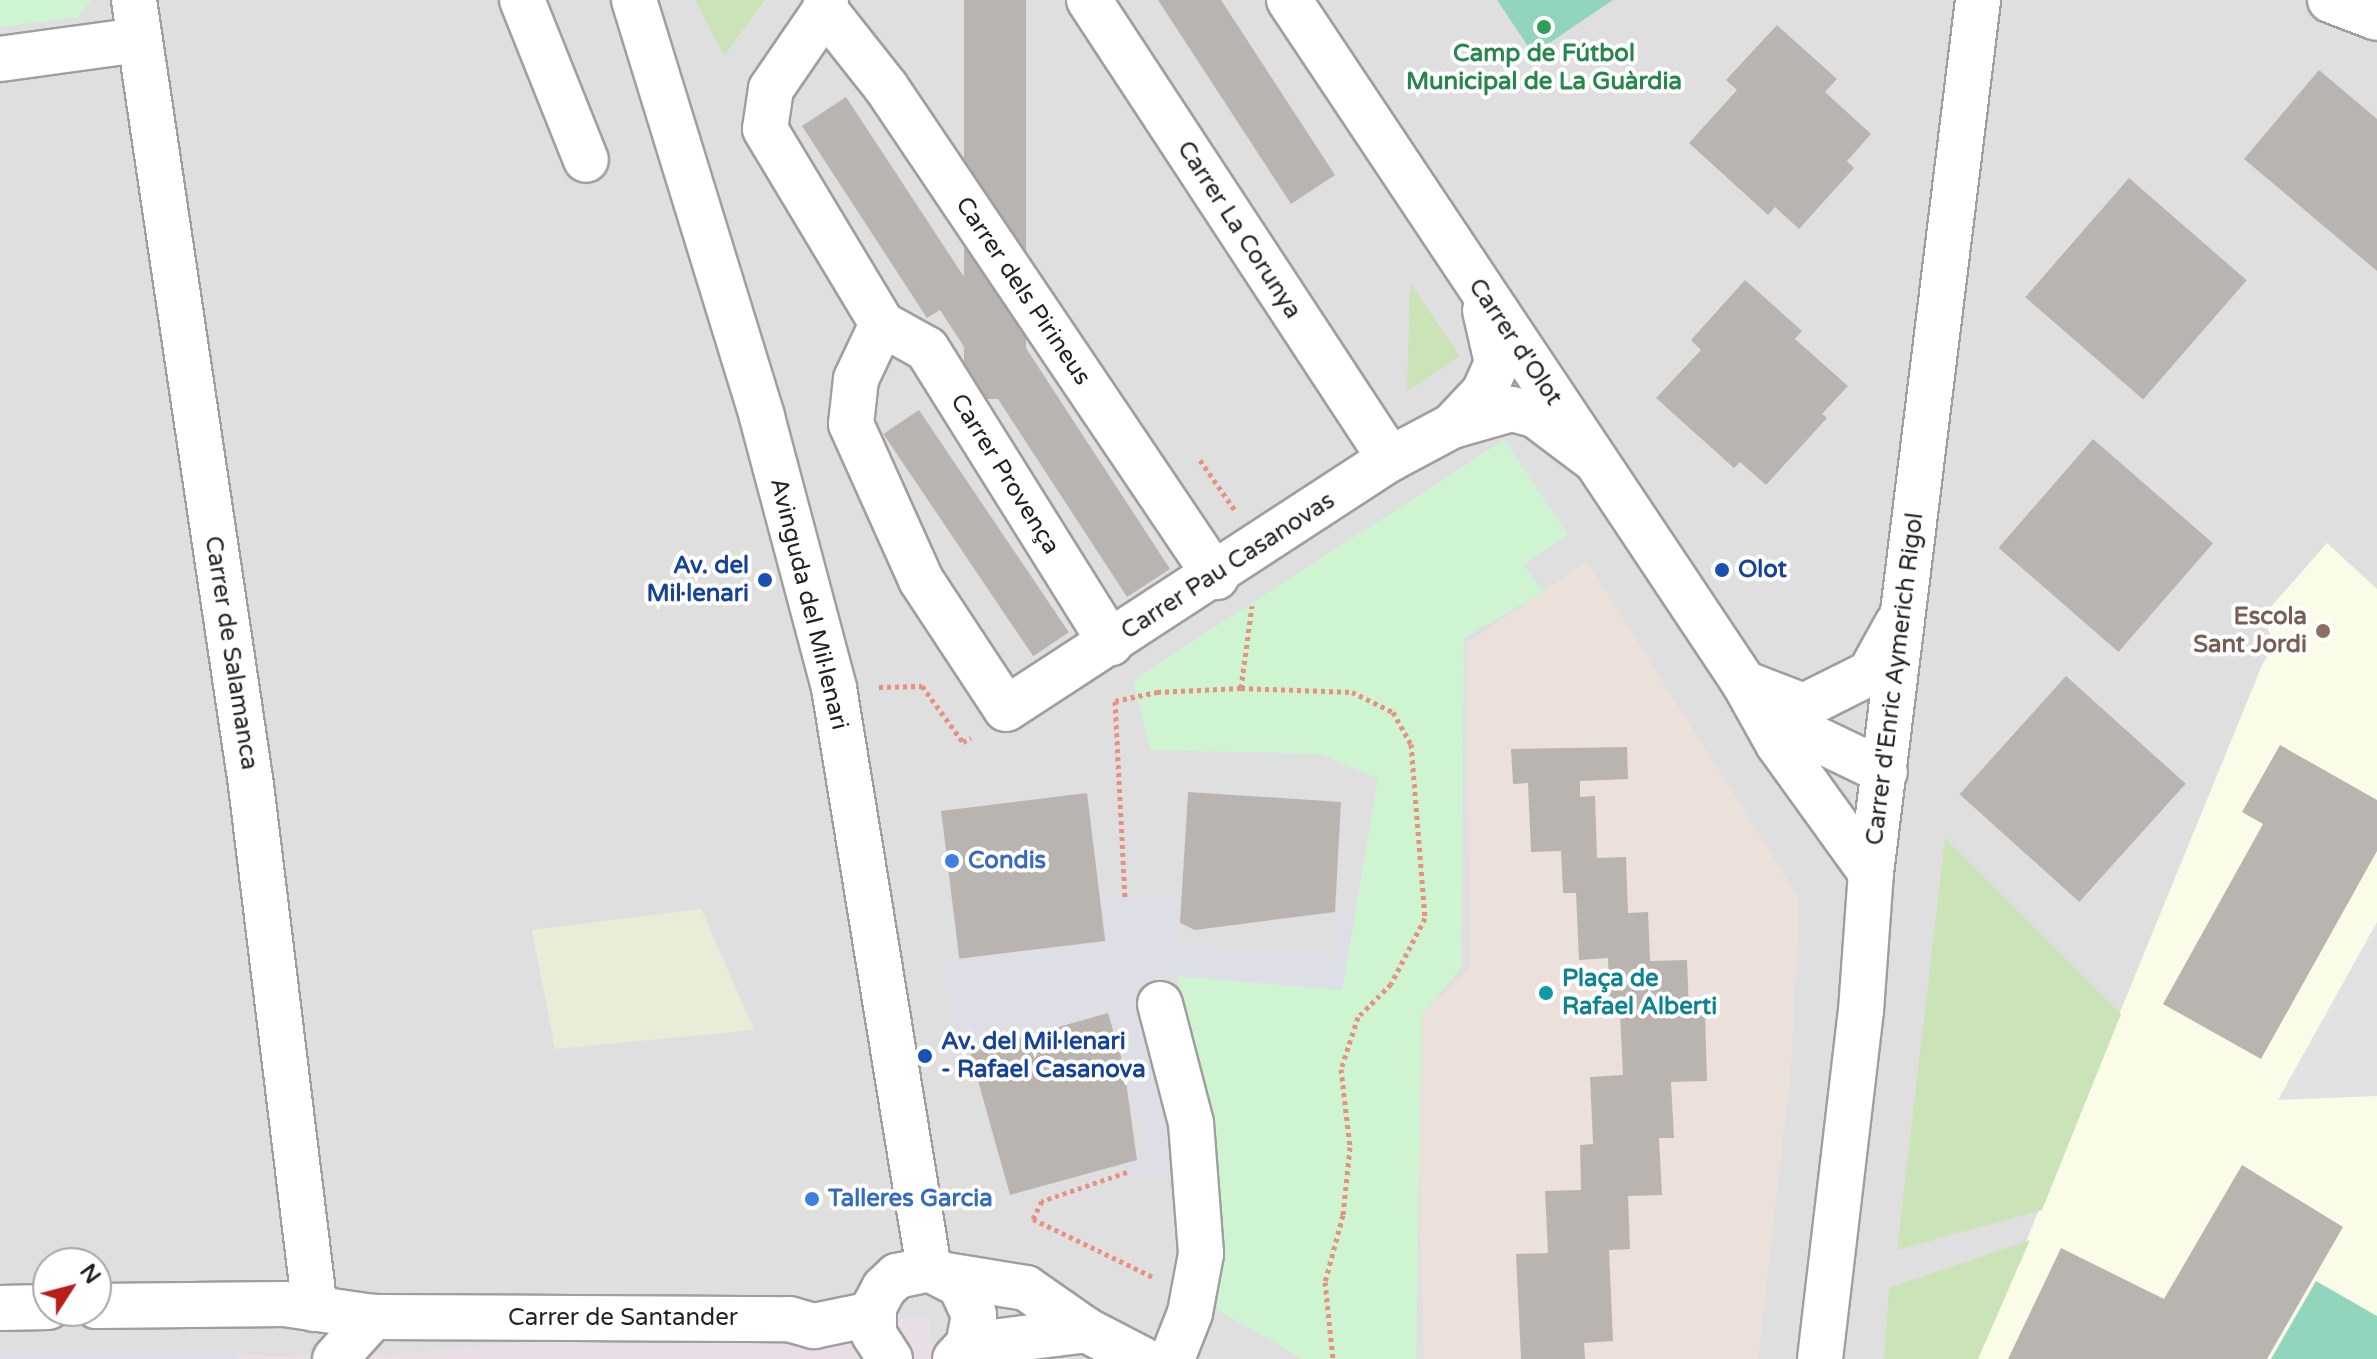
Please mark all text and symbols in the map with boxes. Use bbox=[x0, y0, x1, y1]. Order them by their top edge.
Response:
marker: Camp de Fútbol Municipal de La Guàrdia bbox=[1535, 18, 1553, 36]
place label: Camp de Fútbol Municipal de La Guàrdia bbox=[1406, 40, 1682, 96]
street label: Carrer La Corunya bbox=[1171, 136, 1307, 324]
street label: Carrer dels Pirineus bbox=[949, 191, 1097, 391]
street label: Carrer d'Olot bbox=[1462, 273, 1568, 411]
street label: Carrer Provença bbox=[944, 389, 1066, 559]
street label: Avinguda del Mil·lenari bbox=[764, 475, 854, 733]
street label: Carrer Pau Casanovas bbox=[1116, 486, 1340, 646]
street label: Carrer d'Enric Aymerich Rigol bbox=[1860, 511, 1930, 847]
street label: Carrer de Salamanca bbox=[198, 534, 264, 772]
place label: Av. del Mil·lenari bbox=[646, 552, 749, 608]
place label: Olot bbox=[1738, 556, 1787, 584]
marker: Olot bbox=[1713, 561, 1731, 579]
marker: Av. del Mil·lenari bbox=[756, 571, 774, 589]
place label: Escola Sant Jordi bbox=[2193, 603, 2307, 659]
marker: Escola Sant Jordi bbox=[2314, 622, 2332, 640]
place label: Condis bbox=[968, 847, 1046, 875]
marker: Condis bbox=[943, 852, 961, 870]
place label: Plaça de Rafael Alberti bbox=[1562, 965, 1717, 1021]
marker: Plaça de Rafael Alberti bbox=[1537, 984, 1555, 1002]
place label: Av. del Mil·lenari - Rafael Casanova bbox=[941, 1028, 1146, 1084]
marker: Av. del Mil·lenari - Rafael Casanova bbox=[916, 1047, 934, 1065]
place label: Talleres Garcia bbox=[828, 1185, 993, 1213]
marker: Talleres Garcia bbox=[803, 1190, 821, 1208]
north arrow bbox=[32, 1247, 112, 1327]
text: N bbox=[74, 1259, 106, 1289]
street label: Carrer de Santander bbox=[508, 1304, 738, 1332]

